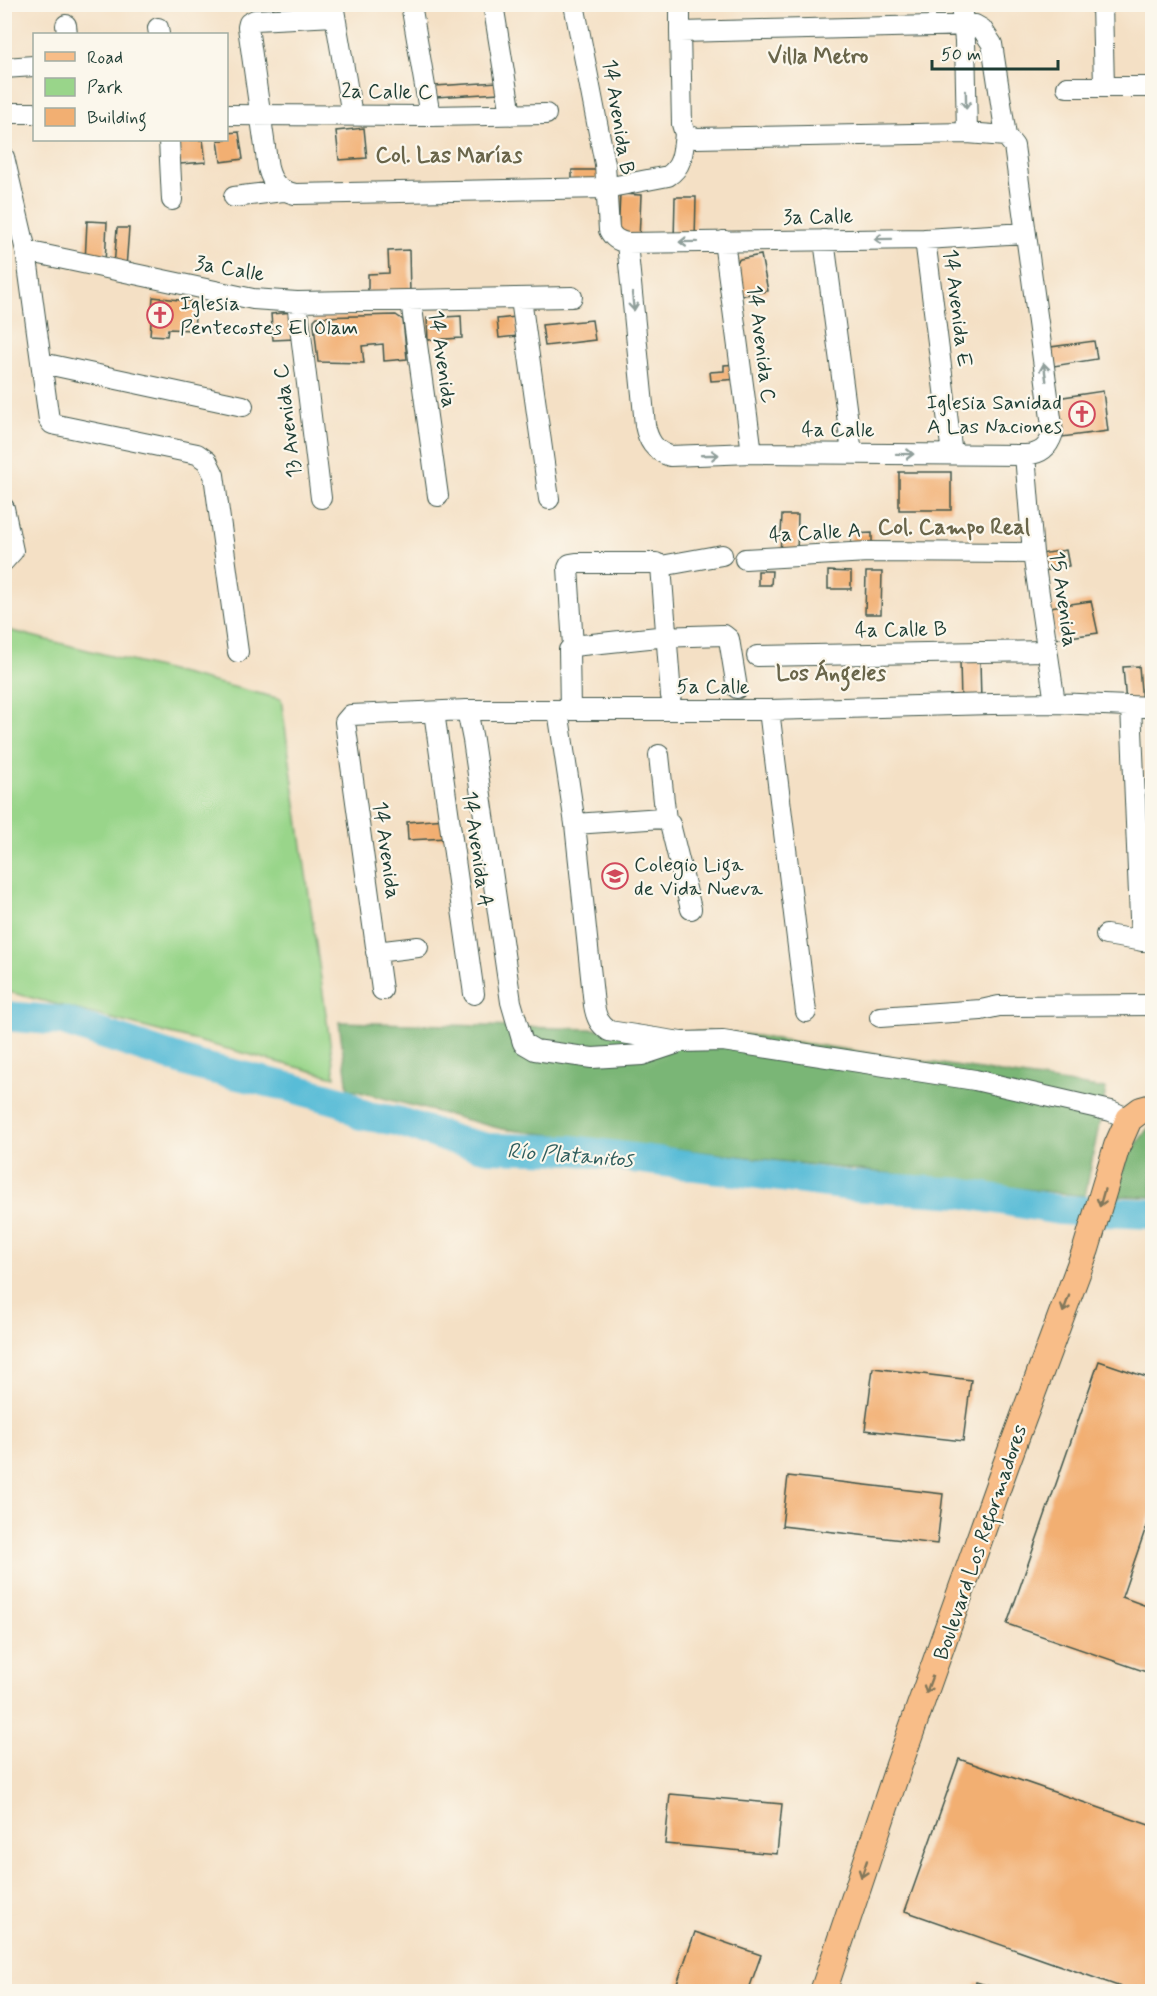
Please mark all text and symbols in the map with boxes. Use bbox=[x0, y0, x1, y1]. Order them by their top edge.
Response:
legend bbox=[33, 33, 228, 141]
scale bar bbox=[932, 33, 1058, 71]
district label: Villa Metro bbox=[768, 43, 869, 71]
text: 50 m bbox=[941, 43, 981, 67]
text: Road bbox=[87, 46, 123, 70]
street label: 14 Avenida B bbox=[595, 57, 641, 177]
text: Park bbox=[87, 76, 123, 100]
street label: 2a Calle C bbox=[341, 77, 433, 107]
one-way arrow bbox=[960, 90, 972, 110]
text: Building bbox=[87, 106, 147, 132]
district label: Col. Las Marías bbox=[376, 142, 523, 170]
street label: 3a Calle bbox=[783, 202, 854, 232]
one-way arrow bbox=[873, 233, 893, 245]
one-way arrow bbox=[678, 236, 698, 248]
street label: 14 Avenida E bbox=[936, 247, 978, 369]
street label: 3a Calle bbox=[193, 249, 267, 289]
street label: 14 Avenida C bbox=[740, 283, 782, 405]
place label: Iglesia Pentecostes El Olam bbox=[180, 290, 358, 342]
one-way arrow bbox=[628, 291, 639, 311]
church icon: Iglesia Pentecostes El Olam bbox=[145, 300, 175, 330]
street label: 14 Avenida bbox=[421, 309, 463, 410]
street label: 13 Avenida C bbox=[267, 362, 309, 480]
one-way arrow bbox=[1039, 363, 1050, 383]
place label: Iglesia Sanidad A Las Naciones bbox=[926, 389, 1062, 441]
church icon: Iglesia Sanidad A Las Naciones bbox=[1067, 399, 1097, 429]
street label: 4a Calle bbox=[801, 416, 875, 444]
one-way arrow bbox=[894, 448, 914, 460]
one-way arrow bbox=[699, 449, 719, 460]
district label: Col. Campo Real bbox=[878, 514, 1031, 542]
street label: 4a Calle A bbox=[768, 517, 862, 549]
street label: 15 Avenida bbox=[1042, 549, 1084, 649]
street label: 4a Calle B bbox=[855, 615, 947, 645]
district label: Los Ángeles bbox=[776, 659, 886, 692]
street label: 5a Calle bbox=[676, 673, 750, 701]
street label: 14 Avenida A bbox=[455, 789, 499, 909]
street label: 14 Avenida bbox=[365, 800, 407, 901]
place label: Colegio Liga de Vida Nueva bbox=[634, 851, 763, 903]
school or university icon: Colegio Liga de Vida Nueva bbox=[600, 861, 630, 891]
water label: Río Platanitos bbox=[506, 1138, 636, 1175]
one-way arrow bbox=[1095, 1188, 1107, 1207]
one-way arrow bbox=[1060, 1294, 1071, 1313]
street label: Boulevard Los Reformadores bbox=[927, 1421, 1036, 1664]
one-way arrow bbox=[923, 1675, 934, 1694]
one-way arrow bbox=[858, 1859, 869, 1878]

